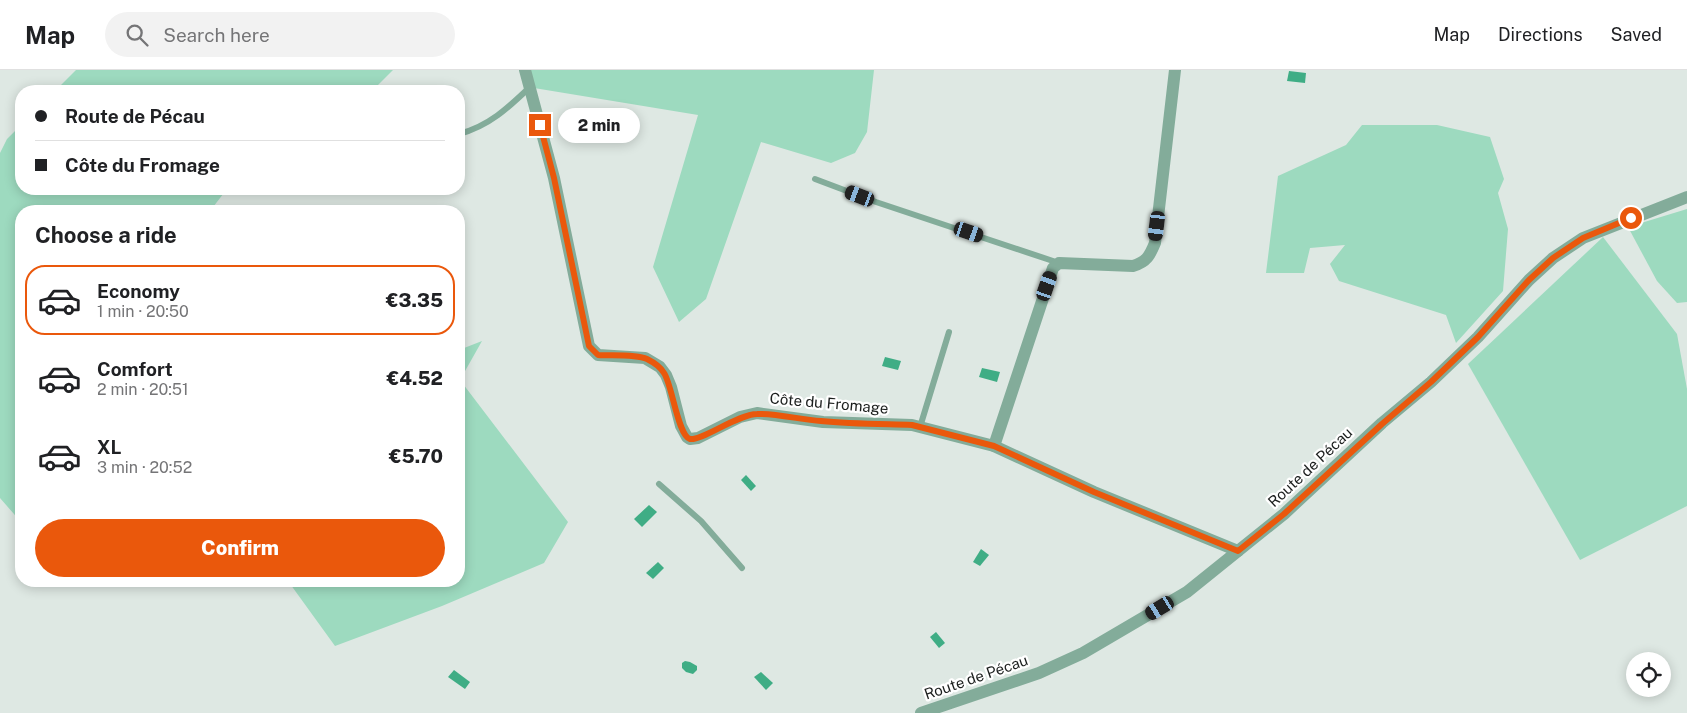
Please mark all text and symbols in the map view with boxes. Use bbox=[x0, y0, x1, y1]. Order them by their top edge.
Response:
search box bbox=[105, 12, 455, 57]
text: Map bbox=[25, 21, 75, 49]
icon: search bbox=[123, 21, 151, 49]
text: Search here bbox=[163, 24, 270, 46]
text: Map bbox=[1433, 24, 1470, 45]
text: Directions bbox=[1498, 24, 1583, 45]
text: Saved bbox=[1611, 24, 1662, 45]
text: Route de Pécau bbox=[65, 105, 205, 127]
callout: 2 min bbox=[558, 108, 640, 142]
route end bbox=[529, 114, 551, 136]
text: 2 min bbox=[578, 116, 620, 135]
text: Côte du Fromage bbox=[65, 154, 220, 176]
car bbox=[843, 184, 876, 208]
route start bbox=[1620, 207, 1642, 229]
car bbox=[1147, 210, 1166, 242]
car bbox=[952, 220, 985, 244]
text: Choose a ride bbox=[35, 222, 177, 248]
car bbox=[1035, 269, 1058, 303]
icon: car bbox=[37, 278, 82, 323]
text: Economy bbox=[97, 280, 180, 302]
text: €3.35 bbox=[386, 289, 443, 311]
text: 1 min · 20:50 bbox=[97, 302, 189, 321]
icon: car bbox=[37, 356, 82, 401]
text: Comfort bbox=[97, 358, 173, 380]
text: €4.52 bbox=[386, 367, 443, 389]
text: 2 min · 20:51 bbox=[97, 380, 189, 399]
street label: Côte du Fromage bbox=[769, 389, 889, 417]
street label: Route de Pécau bbox=[1265, 424, 1355, 510]
icon: car bbox=[37, 434, 82, 479]
text: XL bbox=[97, 436, 122, 458]
text: €5.70 bbox=[389, 445, 443, 467]
text: 3 min · 20:52 bbox=[97, 458, 192, 477]
button: Confirm bbox=[35, 519, 445, 577]
car bbox=[1143, 594, 1176, 622]
street label: Route de Pécau bbox=[922, 651, 1030, 703]
map controls bbox=[1626, 652, 1671, 697]
button: locate bbox=[1626, 652, 1671, 697]

